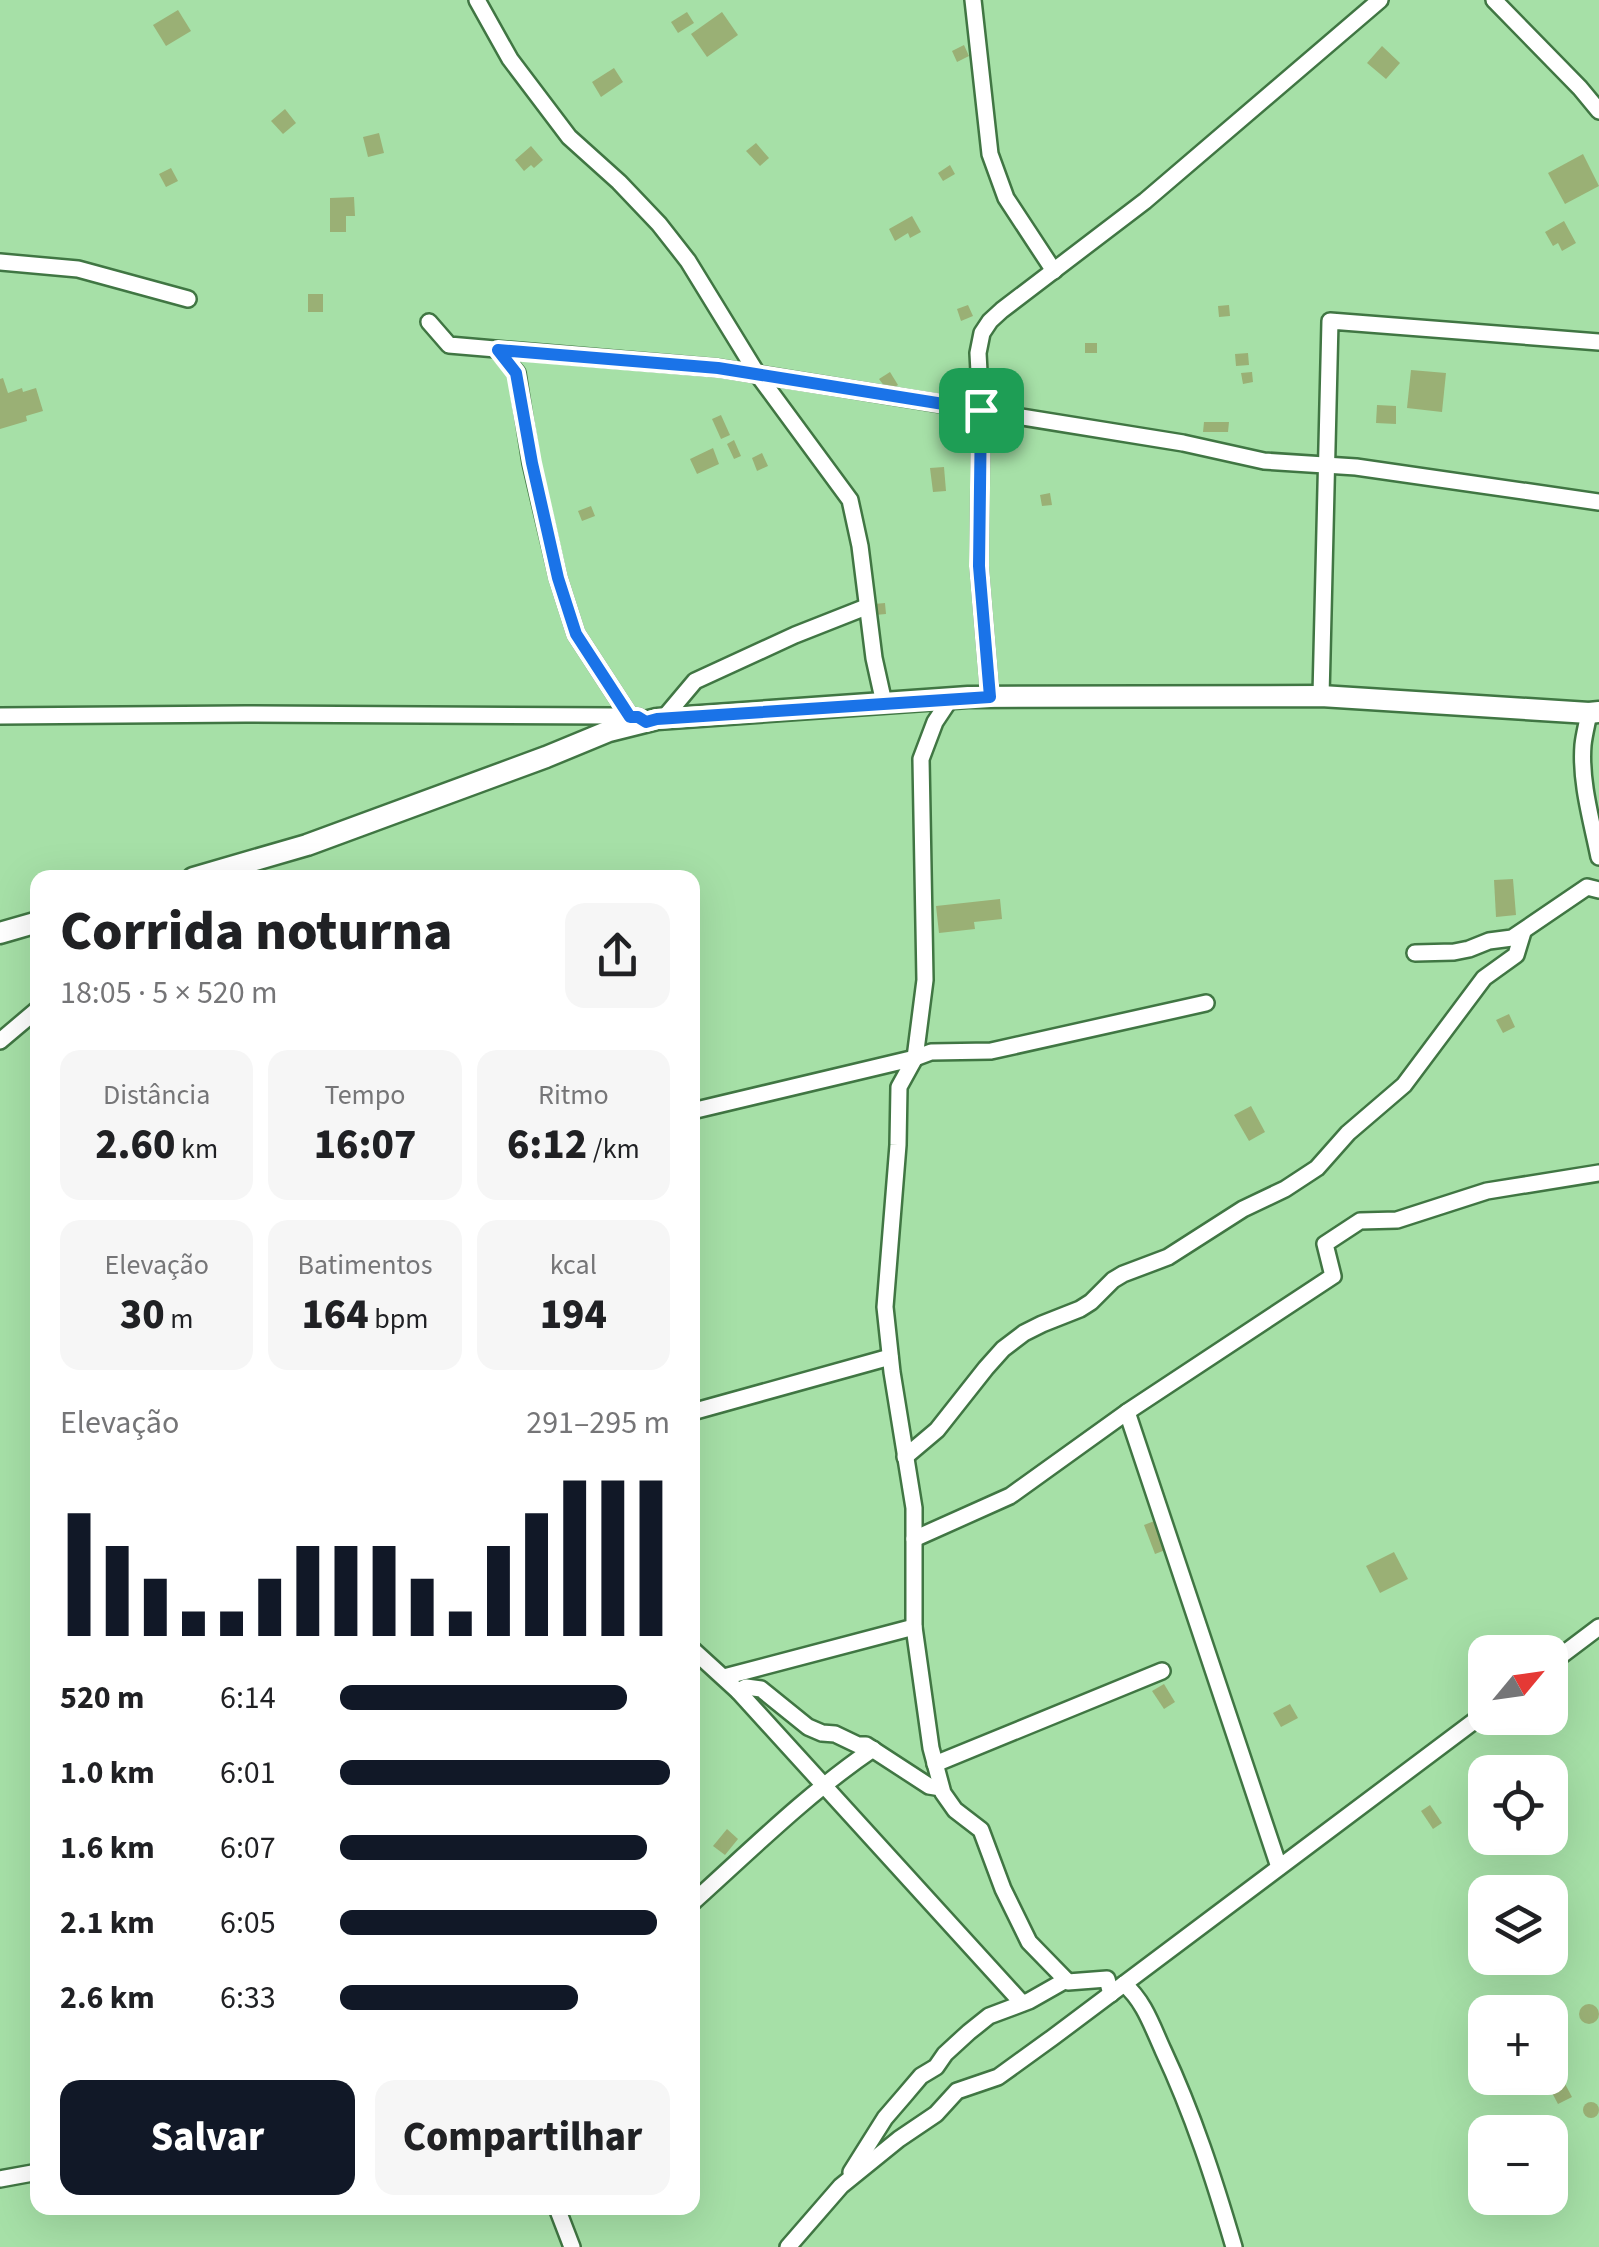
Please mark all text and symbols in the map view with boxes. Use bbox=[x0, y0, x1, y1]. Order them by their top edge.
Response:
pin bbox=[939, 368, 1024, 453]
icon: arrive bbox=[954, 383, 1009, 438]
text: Corrida noturna bbox=[60, 893, 452, 971]
button: share bbox=[565, 903, 670, 1008]
text: 18:05 · 5 × 520 m bbox=[60, 970, 278, 1016]
text: Distância bbox=[103, 1075, 210, 1115]
text: Tempo bbox=[325, 1075, 405, 1115]
text: Ritmo bbox=[538, 1075, 609, 1115]
text: 2.60 bbox=[95, 1115, 175, 1175]
text: 16:07 bbox=[314, 1115, 416, 1175]
text: 6:12 bbox=[507, 1115, 587, 1175]
text: km bbox=[175, 1129, 218, 1169]
text: /km bbox=[587, 1129, 640, 1169]
text: Elevação bbox=[104, 1245, 209, 1285]
text: Batimentos bbox=[298, 1245, 432, 1285]
text: kcal bbox=[550, 1245, 597, 1285]
text: 30 bbox=[120, 1285, 165, 1345]
text: 164 bbox=[301, 1285, 369, 1345]
text: 194 bbox=[540, 1285, 607, 1345]
text: m bbox=[165, 1299, 194, 1339]
text: bpm bbox=[369, 1299, 429, 1339]
text: Elevação bbox=[60, 1400, 179, 1446]
text: 291–295 m bbox=[526, 1400, 670, 1446]
north arrow bbox=[1468, 1635, 1568, 1735]
map controls bbox=[1468, 1635, 1568, 2215]
text: 520 m bbox=[60, 1675, 145, 1721]
text: 6:14 bbox=[220, 1675, 276, 1721]
text: 1.0 km bbox=[60, 1750, 155, 1796]
text: 6:01 bbox=[220, 1750, 276, 1796]
button: locate bbox=[1468, 1755, 1568, 1855]
text: 1.6 km bbox=[60, 1825, 155, 1871]
text: 6:07 bbox=[220, 1825, 276, 1871]
button: layers bbox=[1468, 1875, 1568, 1975]
text: 2.1 km bbox=[60, 1900, 155, 1946]
text: 6:05 bbox=[220, 1900, 276, 1946]
text: 2.6 km bbox=[60, 1975, 155, 2021]
text: 6:33 bbox=[220, 1975, 276, 2021]
button: + bbox=[1468, 1995, 1568, 2095]
button: Salvar bbox=[60, 2080, 355, 2195]
button: Compartilhar bbox=[375, 2080, 670, 2195]
button: − bbox=[1468, 2115, 1568, 2215]

